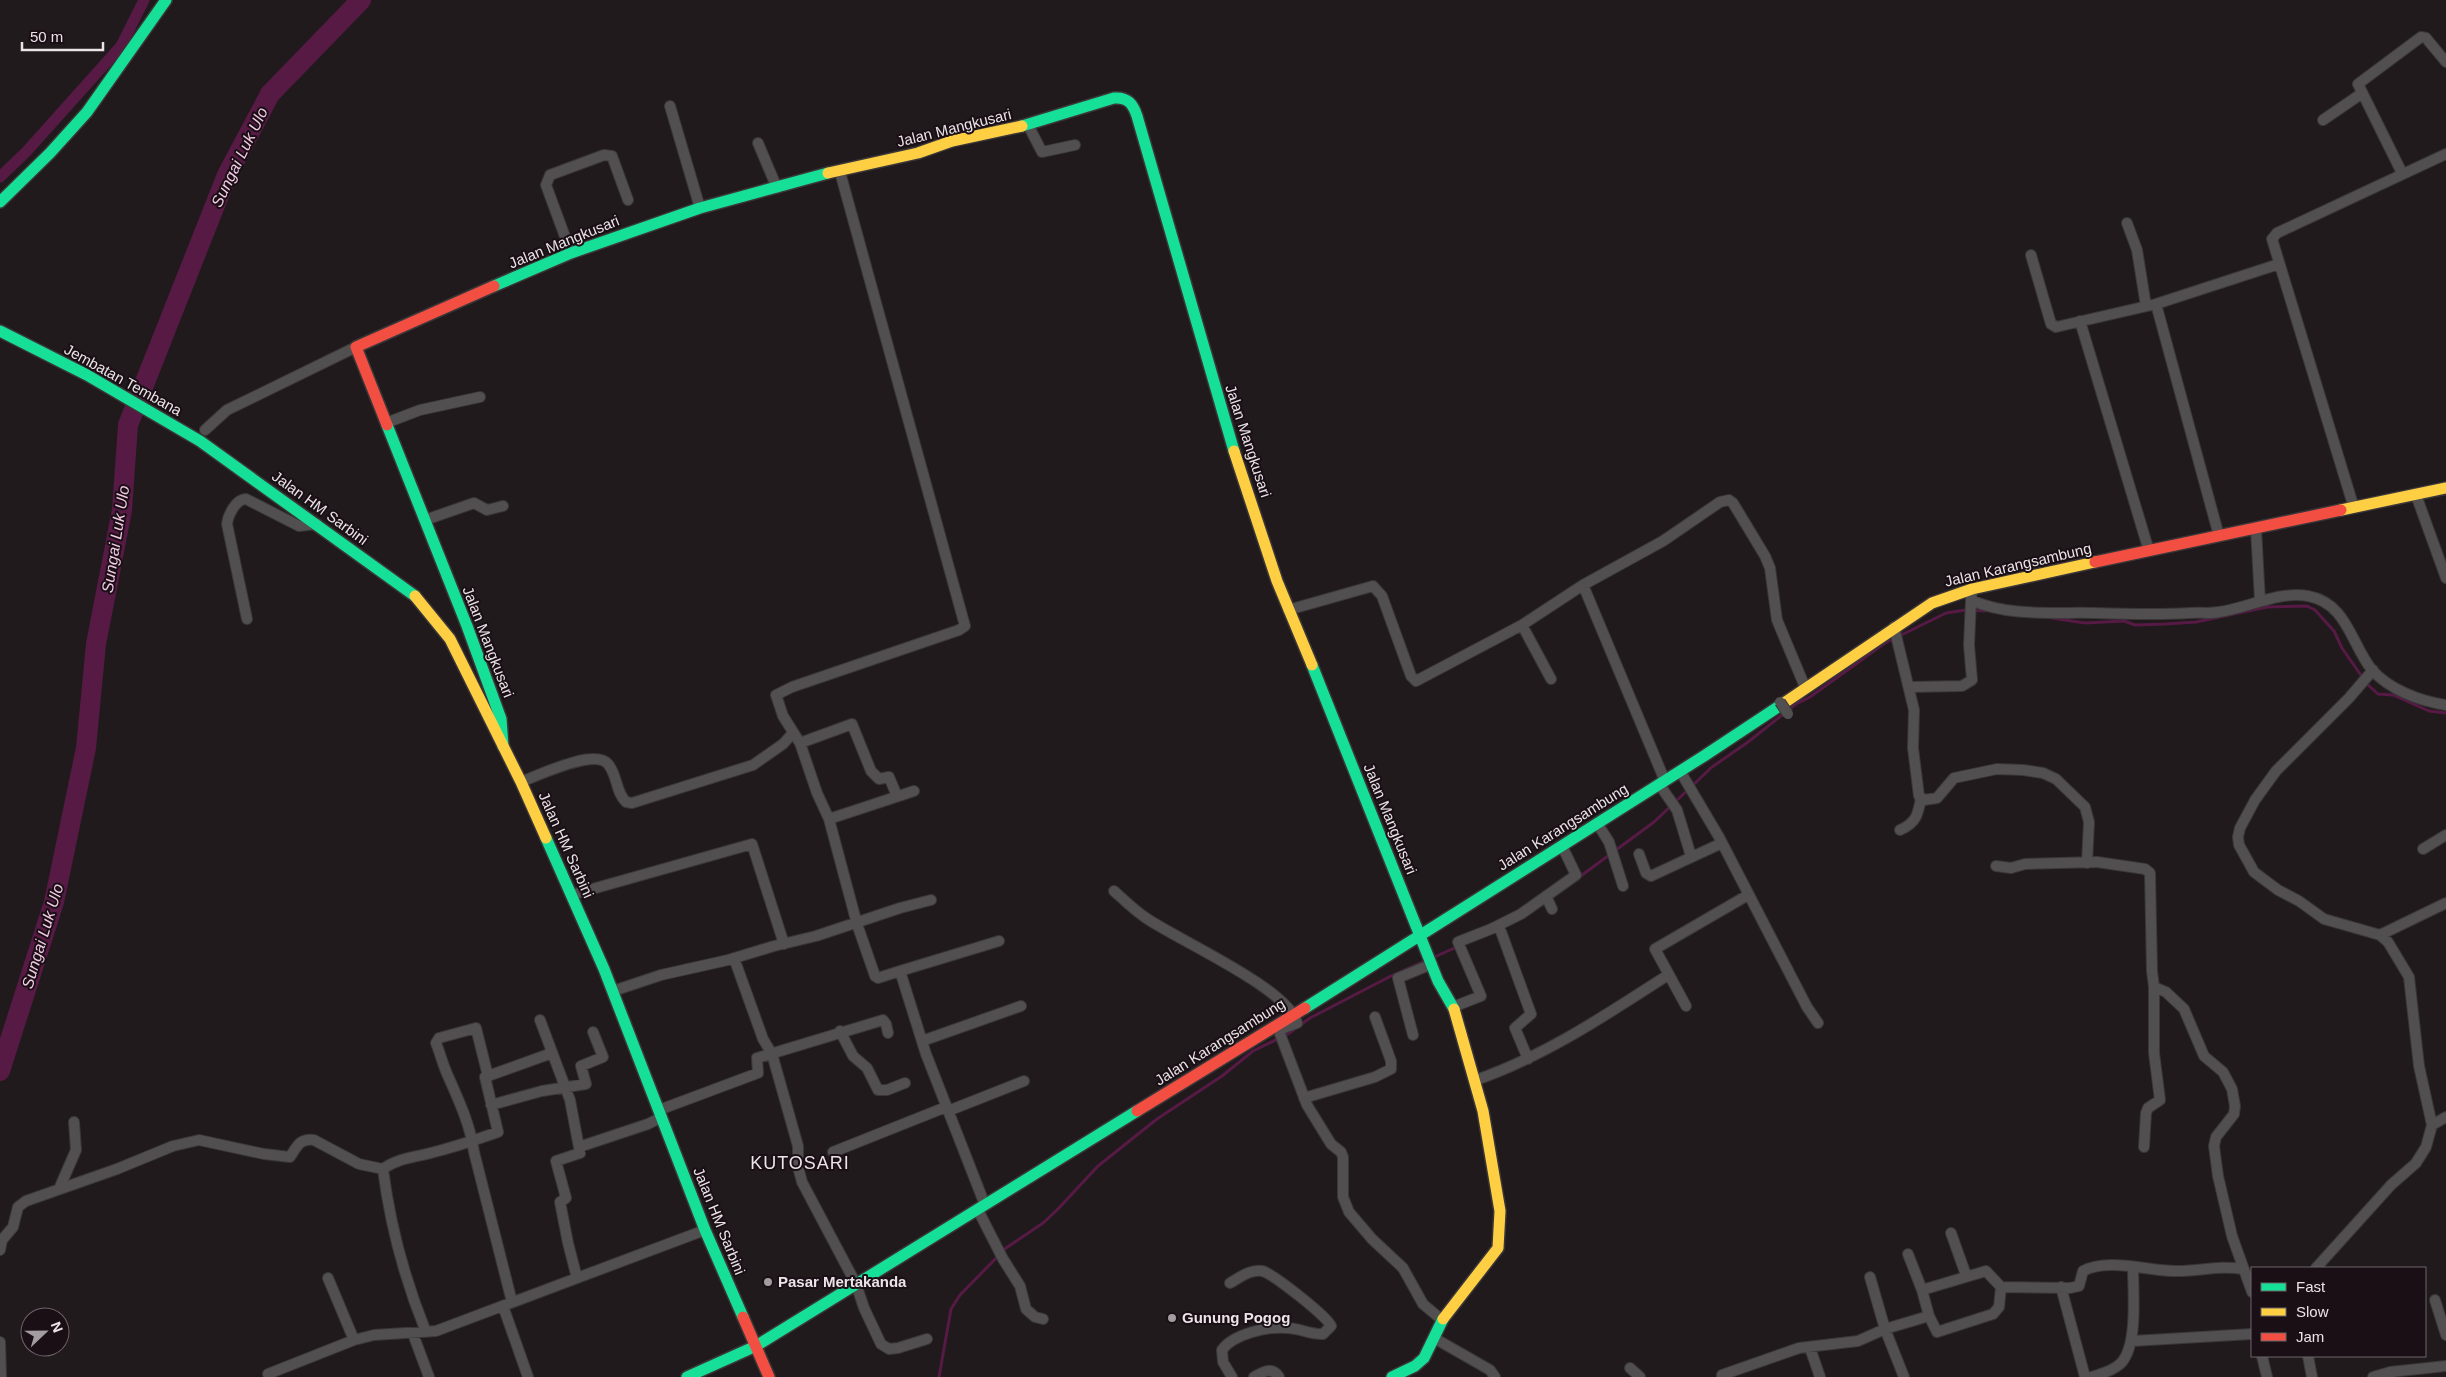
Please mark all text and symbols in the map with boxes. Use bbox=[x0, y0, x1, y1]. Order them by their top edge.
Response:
scale bar bbox=[22, 20, 104, 52]
text: 50 m bbox=[30, 28, 63, 45]
water label: Sungai Luk Ulo bbox=[208, 105, 271, 210]
street label: Jalan Mangkusari bbox=[895, 105, 1013, 150]
street label: Jalan Mangkusari bbox=[506, 212, 621, 271]
street label: Jembatan Tembana bbox=[62, 340, 185, 419]
street label: Jalan Mangkusari bbox=[1222, 382, 1275, 499]
street label: Jalan HM Sarbini bbox=[269, 467, 371, 548]
water label: Sungai Luk Ulo bbox=[99, 484, 132, 594]
street label: Jalan Karangsambung bbox=[1943, 539, 2093, 590]
street label: Jalan Mangkusari bbox=[459, 584, 517, 700]
street label: Jalan Mangkusari bbox=[1361, 761, 1420, 876]
street label: Jalan Karangsambung bbox=[1495, 780, 1631, 874]
street label: Jalan HM Sarbini bbox=[535, 789, 597, 900]
water label: Sungai Luk Ulo bbox=[18, 882, 66, 991]
street label: Jalan Karangsambung bbox=[1152, 995, 1288, 1089]
district label: KUTOSARI bbox=[750, 1153, 850, 1173]
street label: Jalan HM Sarbini bbox=[690, 1165, 749, 1277]
legend bbox=[2251, 1267, 2426, 1357]
place label: Pasar Mertakanda bbox=[778, 1273, 907, 1290]
marker: Pasar Mertakanda bbox=[762, 1276, 774, 1288]
text: Fast bbox=[2296, 1278, 2326, 1295]
text: Slow bbox=[2296, 1303, 2329, 1320]
north arrow bbox=[20, 1307, 70, 1357]
place label: Gunung Pogog bbox=[1182, 1309, 1290, 1326]
marker: Gunung Pogog bbox=[1166, 1312, 1178, 1324]
text: N bbox=[48, 1319, 66, 1335]
text: Jam bbox=[2296, 1328, 2324, 1345]

